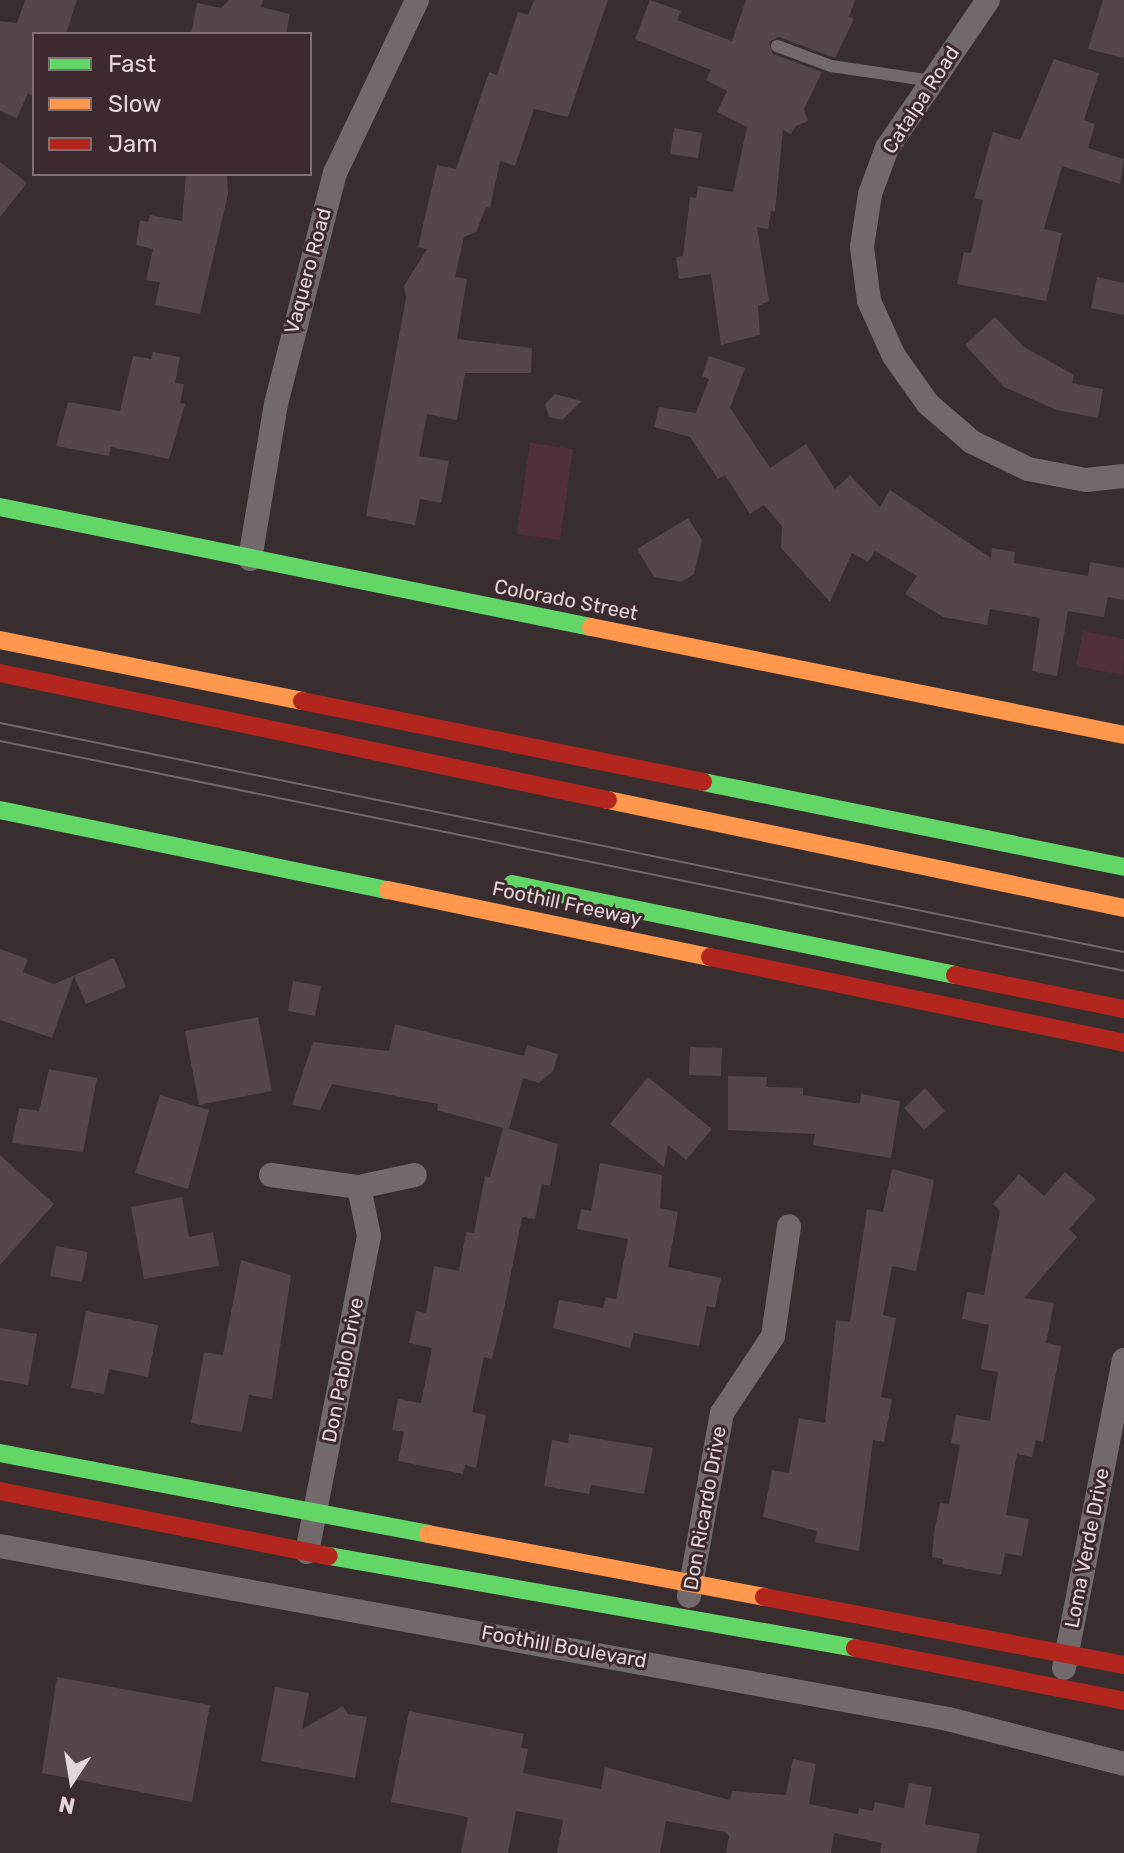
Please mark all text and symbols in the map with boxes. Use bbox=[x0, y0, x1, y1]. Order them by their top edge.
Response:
legend bbox=[32, 32, 312, 176]
street label: Catalpa Road bbox=[877, 42, 965, 158]
text: Fast bbox=[108, 50, 156, 78]
text: Slow bbox=[108, 90, 161, 118]
text: Jam bbox=[108, 130, 158, 158]
street label: Vaquero Road bbox=[280, 205, 336, 337]
street label: Colorado Street bbox=[492, 574, 640, 626]
street label: Foothill Freeway bbox=[490, 876, 644, 932]
street label: Don Pablo Drive bbox=[317, 1295, 369, 1445]
street label: Don Ricardo Drive bbox=[679, 1424, 731, 1592]
street label: Loma Verde Drive bbox=[1060, 1466, 1114, 1630]
street label: Foothill Boulevard bbox=[480, 1621, 648, 1673]
north arrow bbox=[32, 1741, 112, 1821]
text: N bbox=[56, 1790, 77, 1820]

